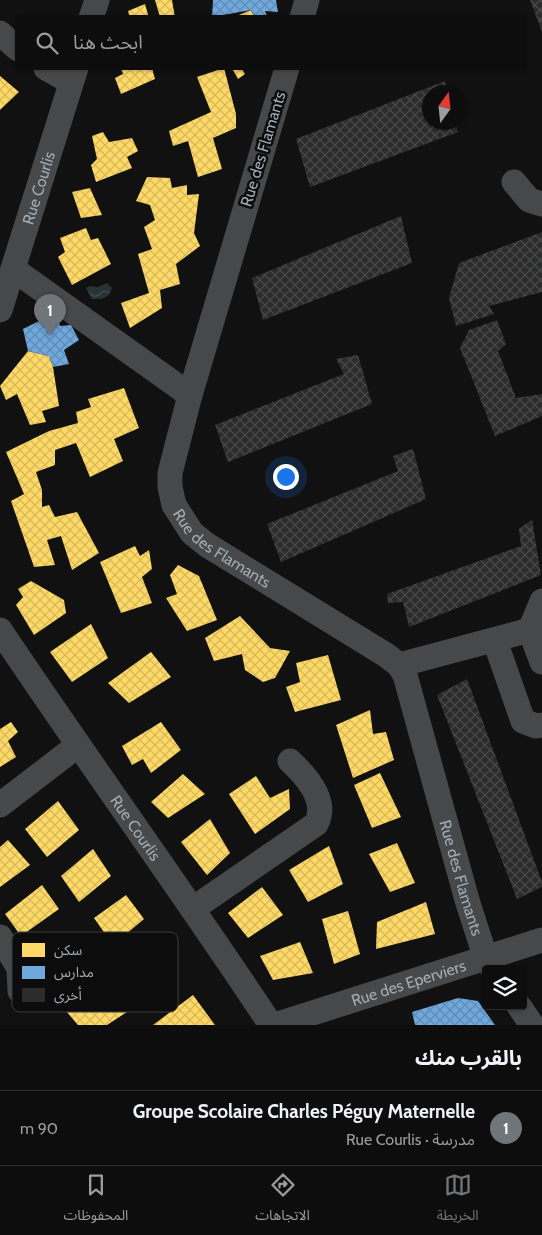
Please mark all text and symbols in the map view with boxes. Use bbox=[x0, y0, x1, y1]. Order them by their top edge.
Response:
search box bbox=[15, 15, 527, 70]
icon: search bbox=[33, 29, 61, 57]
text: ابحث هنا bbox=[73, 31, 143, 54]
north arrow bbox=[422, 85, 467, 130]
street label: Rue des Flamants bbox=[236, 89, 290, 209]
street label: Rue Courlis bbox=[18, 149, 59, 227]
pin: 1 bbox=[34, 294, 66, 335]
your location bbox=[273, 464, 299, 490]
street label: Rue des Flamants bbox=[169, 505, 275, 592]
street label: Rue Courlis bbox=[107, 791, 166, 864]
street label: Rue des Flamants bbox=[436, 818, 487, 938]
legend bbox=[12, 932, 178, 1012]
text: سكن bbox=[54, 941, 82, 959]
street label: Rue des Eperviers bbox=[349, 955, 468, 1010]
text: مدارس bbox=[54, 963, 94, 981]
map controls bbox=[482, 965, 527, 1010]
button: layers bbox=[482, 965, 527, 1010]
text: أخرى bbox=[54, 986, 82, 1004]
text: بالقرب منك bbox=[415, 1045, 522, 1070]
text: Groupe Scolaire Charles Péguy Maternelle bbox=[133, 1100, 475, 1123]
text: 90 m bbox=[20, 1119, 58, 1138]
text: 1 bbox=[503, 1119, 509, 1138]
text: مدرسة · Rue Courlis bbox=[346, 1130, 475, 1149]
tab: المحفوظات bbox=[63, 1171, 128, 1230]
tab: الاتجاهات bbox=[255, 1171, 310, 1230]
tab: الخريطة bbox=[437, 1171, 479, 1230]

